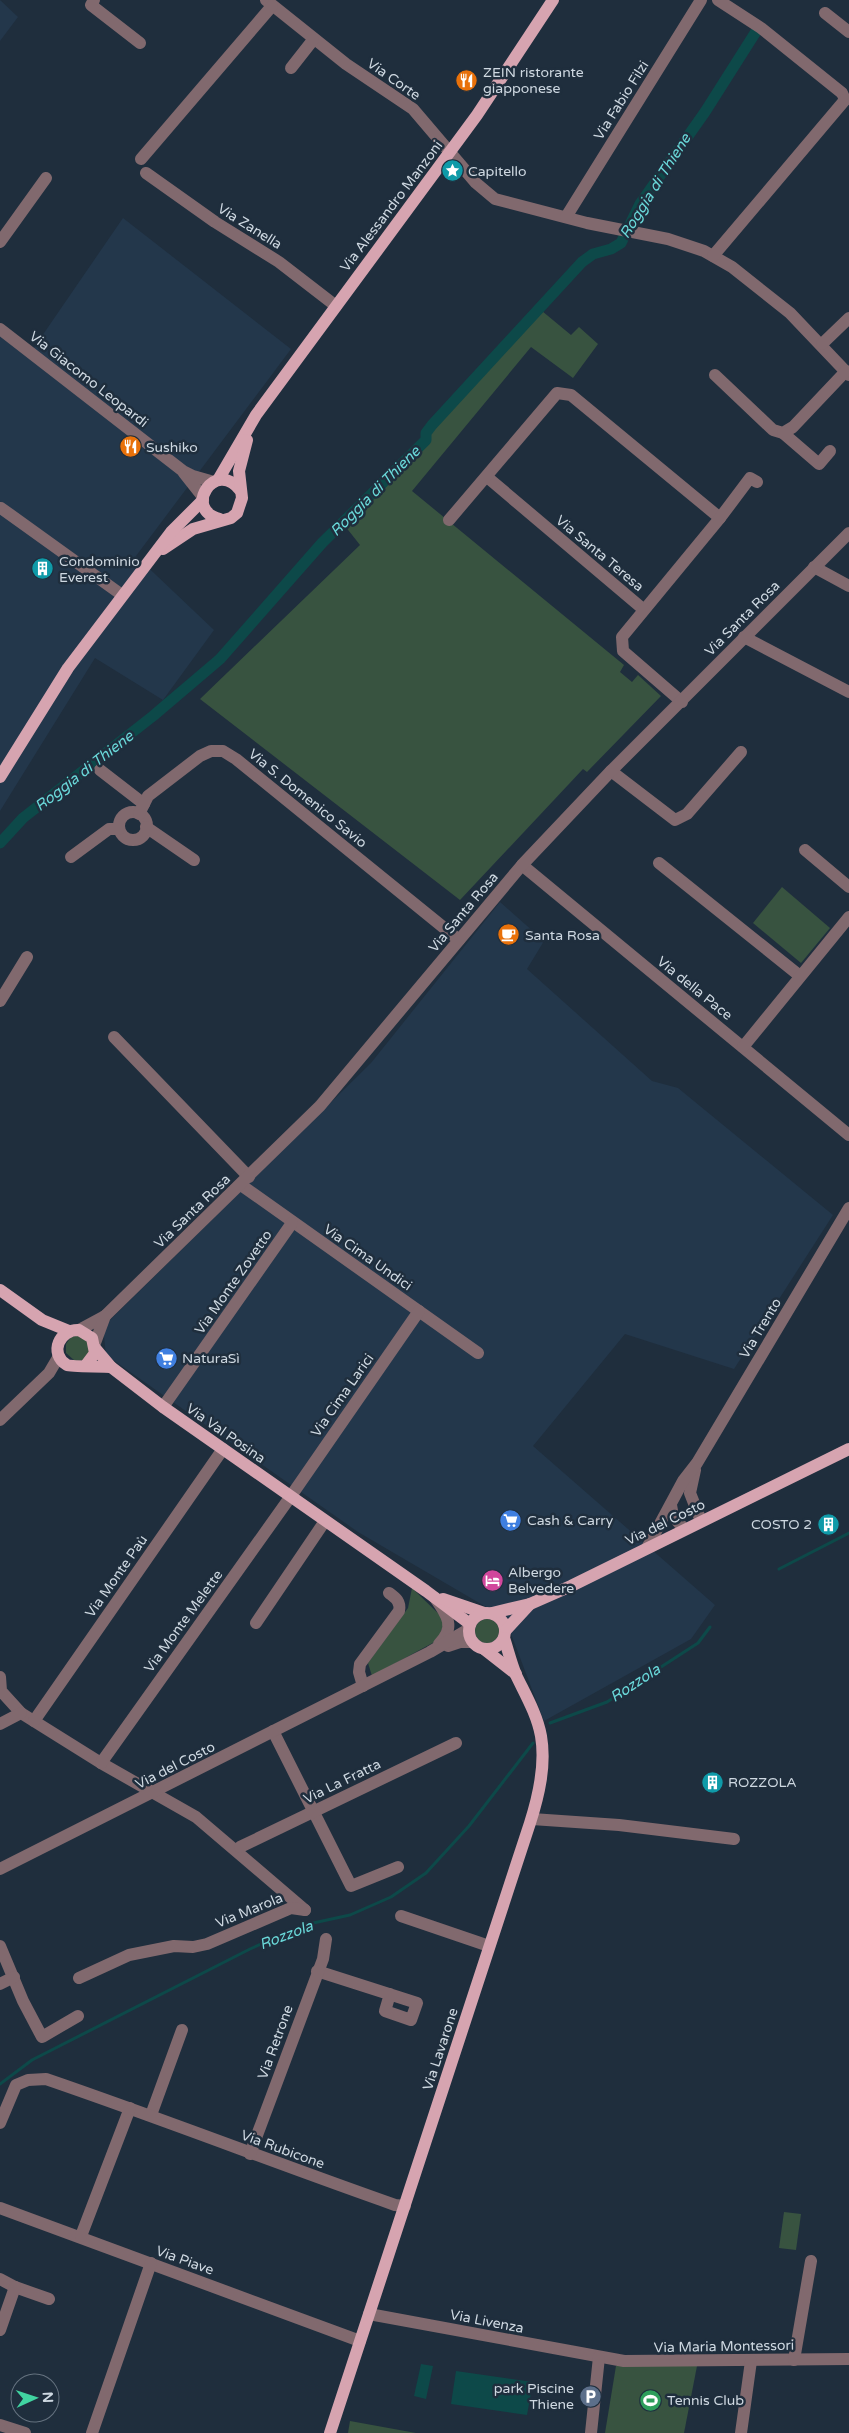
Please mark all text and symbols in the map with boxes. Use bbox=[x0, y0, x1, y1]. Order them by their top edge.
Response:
street label: Via Corte bbox=[364, 55, 424, 104]
street label: Via Fabio Filzi bbox=[590, 58, 653, 143]
place label: ZEIN ristorante giapponese bbox=[483, 64, 584, 97]
restaurant icon: ZEIN ristorante giapponese bbox=[455, 68, 479, 92]
water label: Roggia di Thiene bbox=[616, 129, 695, 242]
street label: Via Alessandro Manzoni bbox=[337, 137, 446, 275]
place icon: Capitello bbox=[440, 159, 464, 183]
place label: Capitello bbox=[468, 163, 527, 180]
street label: Via Zanella bbox=[214, 200, 285, 253]
street label: Via Giacomo Leopardi bbox=[26, 328, 151, 431]
restaurant icon: Sushiko bbox=[118, 435, 142, 459]
place label: Sushiko bbox=[146, 439, 198, 456]
water label: Roggia di Thiene bbox=[326, 441, 425, 540]
street label: Via Santa Teresa bbox=[552, 512, 647, 595]
place label: Condominio Everest bbox=[59, 553, 140, 586]
building icon: Condominio Everest bbox=[31, 557, 55, 581]
street label: Via Santa Rosa bbox=[701, 577, 783, 659]
water label: Roggia di Thiene bbox=[31, 726, 138, 815]
street label: Via S. Domenico Savio bbox=[245, 745, 370, 851]
street label: Via Santa Rosa bbox=[425, 869, 502, 956]
cafe icon: Santa Rosa bbox=[497, 923, 521, 947]
place label: Santa Rosa bbox=[525, 927, 600, 944]
street label: Via della Pace bbox=[654, 953, 736, 1024]
street label: Via Santa Rosa bbox=[151, 1171, 234, 1252]
street label: Via Cima Undici bbox=[320, 1221, 415, 1294]
street label: Via Monte Zovetto bbox=[191, 1227, 276, 1338]
street label: Via Trento bbox=[736, 1295, 785, 1362]
supermarket icon: NaturaSì bbox=[154, 1346, 178, 1370]
place label: NaturaSì bbox=[182, 1350, 240, 1367]
street label: Via Cima Larici bbox=[307, 1350, 377, 1440]
street label: Via Val Posina bbox=[183, 1400, 269, 1467]
street label: Via del Costo bbox=[622, 1496, 708, 1549]
supermarket icon: Cash & Carry bbox=[499, 1508, 523, 1532]
place label: Cash & Carry bbox=[527, 1512, 614, 1529]
building icon: COSTO 2 bbox=[816, 1512, 840, 1536]
place label: COSTO 2 bbox=[751, 1516, 812, 1533]
street label: Via Monte Paù bbox=[82, 1532, 151, 1621]
place label: Albergo Belvedere bbox=[508, 1564, 574, 1597]
street label: Via Monte Melette bbox=[140, 1567, 226, 1676]
hotel icon: Albergo Belvedere bbox=[480, 1568, 504, 1592]
water label: Rozzola bbox=[607, 1660, 664, 1706]
street label: Via del Costo bbox=[133, 1738, 218, 1793]
street label: Via La Fratta bbox=[301, 1755, 384, 1807]
building icon: ROZZOLA bbox=[700, 1770, 724, 1794]
place label: ROZZOLA bbox=[728, 1774, 797, 1791]
street label: Via Marola bbox=[213, 1889, 285, 1932]
water label: Rozzola bbox=[257, 1916, 316, 1953]
street label: Via Retrone bbox=[254, 2003, 297, 2082]
street label: Via Lavarone bbox=[419, 2006, 462, 2093]
street label: Via Rubicone bbox=[239, 2126, 327, 2172]
street label: Via Piave bbox=[154, 2242, 216, 2279]
street label: Via Livenza bbox=[449, 2306, 525, 2337]
street label: Via Maria Montessori bbox=[654, 2337, 794, 2356]
north arrow bbox=[10, 2373, 60, 2423]
place label: park Piscine Thiene bbox=[494, 2380, 574, 2413]
parking icon: park Piscine Thiene bbox=[578, 2384, 602, 2408]
sports icon: Tennis Club bbox=[639, 2388, 663, 2412]
text: N bbox=[39, 2391, 56, 2403]
place label: Tennis Club bbox=[667, 2392, 744, 2409]

